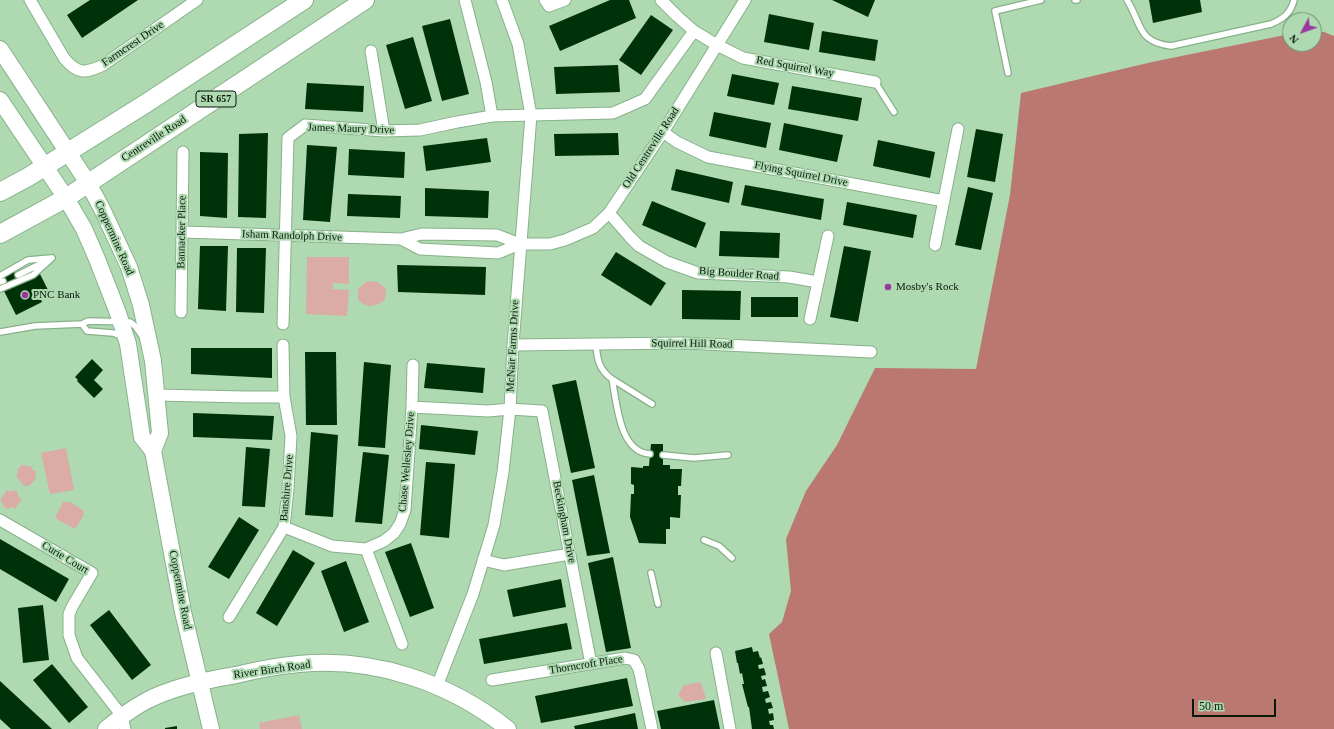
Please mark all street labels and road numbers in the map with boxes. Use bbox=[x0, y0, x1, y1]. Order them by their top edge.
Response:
street label: Farmcrest Drive bbox=[100, 18, 166, 70]
street label: Red Squirrel Way bbox=[755, 54, 835, 80]
road number: SR 657 bbox=[196, 91, 236, 107]
street label: Old Centreville Road bbox=[620, 105, 682, 191]
street label: Centreville Road bbox=[119, 113, 189, 165]
street label: James Maury Drive bbox=[307, 121, 395, 137]
street label: Flying Squirrel Drive bbox=[753, 158, 849, 190]
street label: Bannacker Place bbox=[175, 195, 189, 269]
street label: Coppermine Road bbox=[92, 199, 136, 277]
street label: Isham Randolph Drive bbox=[242, 228, 342, 244]
street label: Big Boulder Road bbox=[699, 265, 779, 283]
street label: McNair Farms Drive bbox=[504, 300, 522, 392]
street label: Squirrel Hill Road bbox=[651, 337, 733, 351]
street label: Chase Wellesley Drive bbox=[396, 411, 418, 513]
street label: Banshire Drive bbox=[278, 454, 296, 522]
street label: Beckingham Drive bbox=[550, 480, 578, 564]
street label: Curie Court bbox=[39, 539, 91, 577]
street label: Coppermine Road bbox=[166, 549, 194, 631]
street label: Thorncroft Place bbox=[548, 653, 624, 677]
street label: River Birch Road bbox=[233, 658, 311, 682]

